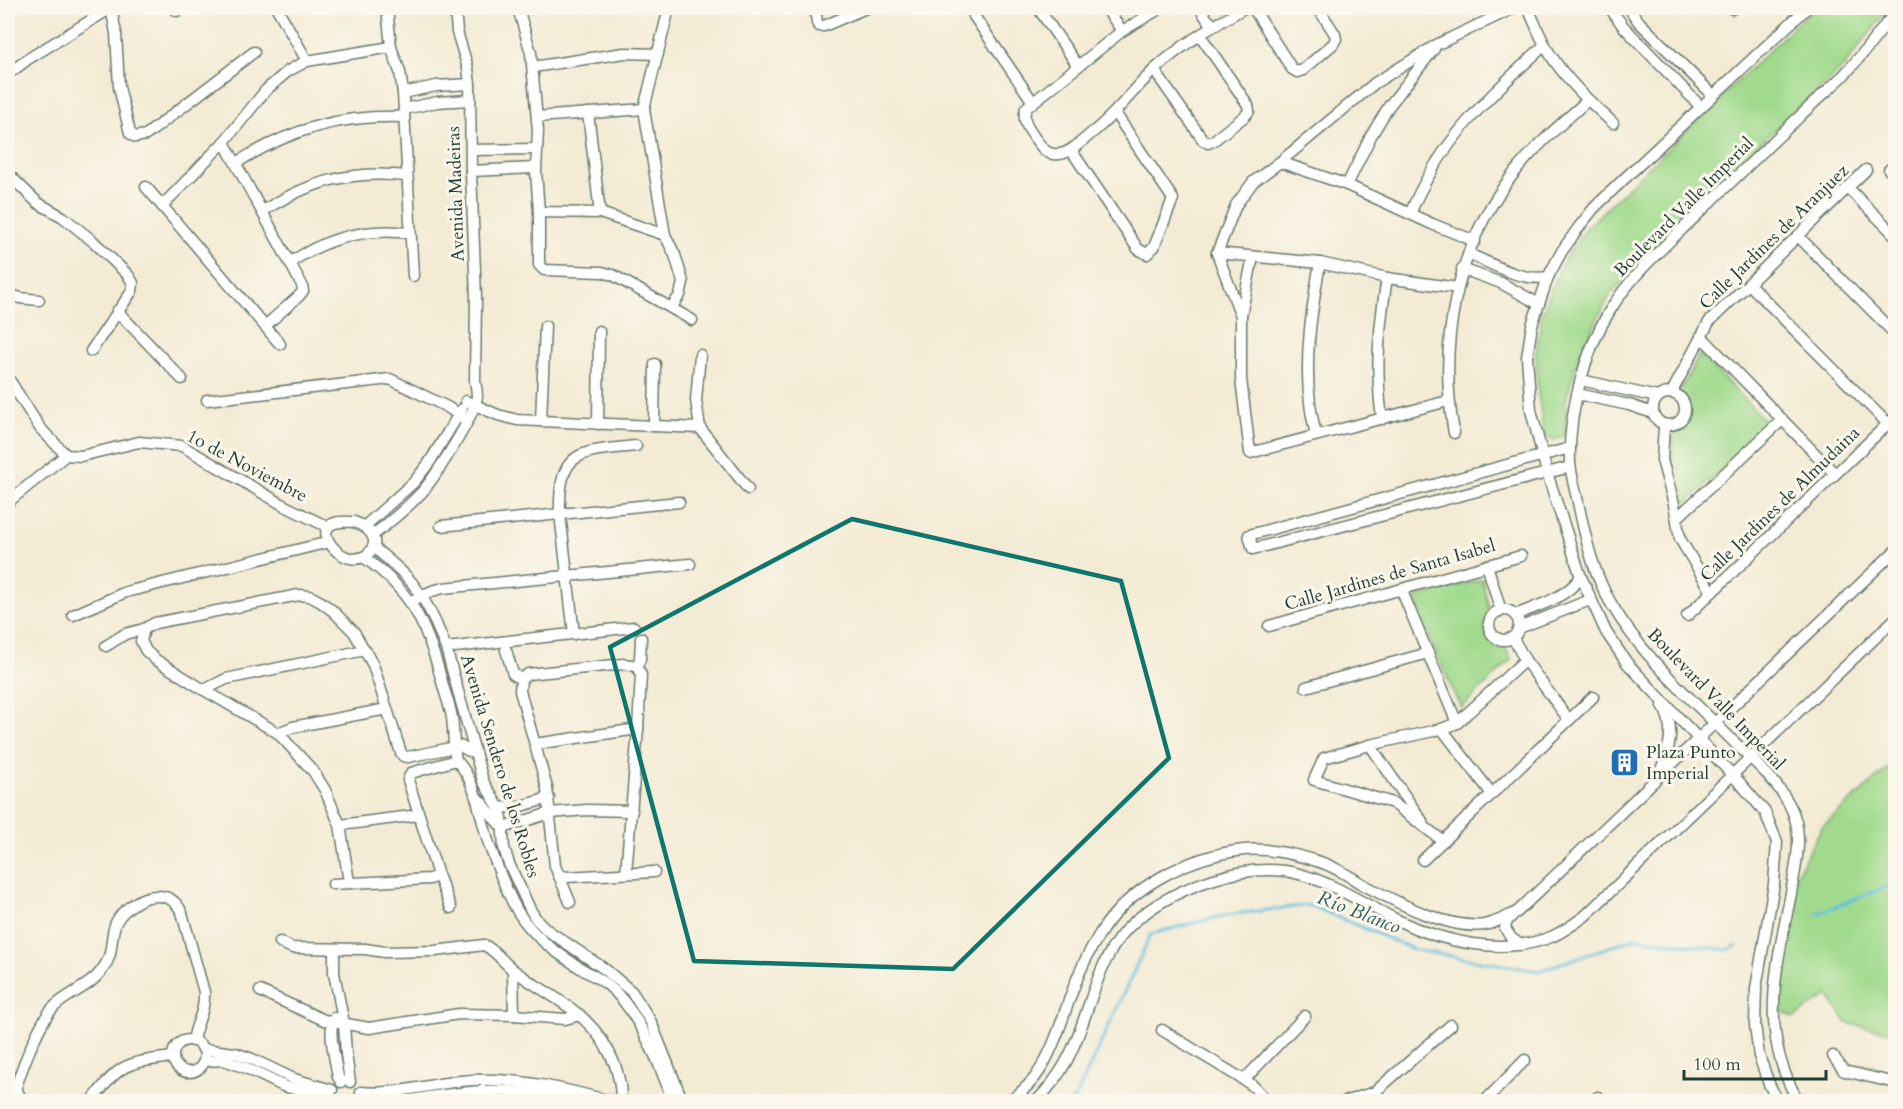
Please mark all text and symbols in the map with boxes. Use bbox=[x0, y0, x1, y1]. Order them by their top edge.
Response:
street label: Avenida Madeiras bbox=[441, 126, 471, 262]
street label: Boulevard Valle Imperial bbox=[1608, 131, 1760, 283]
street label: Calle Jardines de Aranjuez bbox=[1694, 159, 1854, 315]
street label: Calle Jardines de Almudaina bbox=[1695, 421, 1866, 587]
street label: 1o de Noviembre bbox=[182, 424, 312, 508]
street label: Calle Jardines de Santa Isabel bbox=[1282, 533, 1499, 617]
street label: Boulevard Valle Imperial bbox=[1641, 622, 1791, 776]
street label: Avenida Sendero de los Robles bbox=[454, 651, 546, 881]
place label: Plaza Punto Imperial bbox=[1646, 740, 1736, 786]
building icon: Plaza Punto Imperial bbox=[1609, 746, 1641, 778]
water label: Río Blanco bbox=[1313, 884, 1405, 940]
scale bar bbox=[1684, 1043, 1826, 1081]
text: 100 m bbox=[1693, 1052, 1741, 1077]

